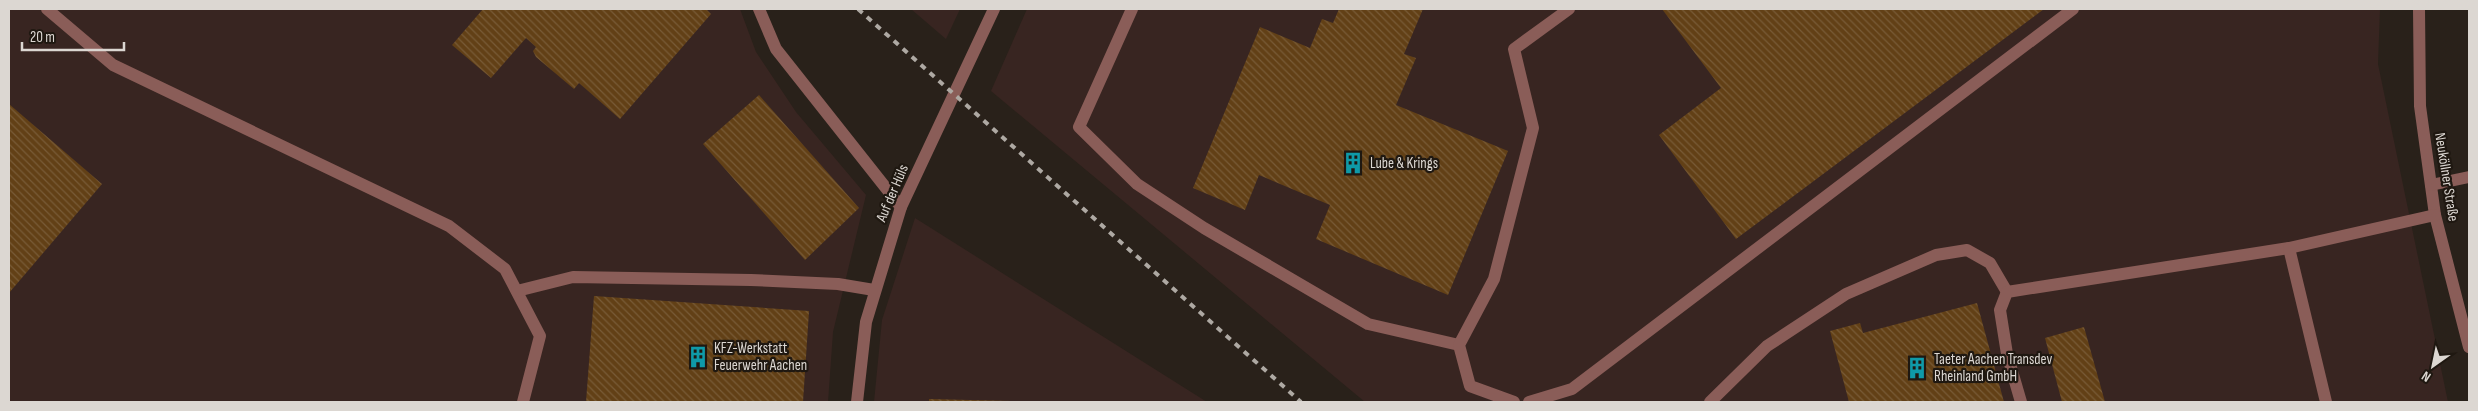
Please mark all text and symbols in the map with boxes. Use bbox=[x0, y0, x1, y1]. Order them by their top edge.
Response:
scale bar bbox=[22, 20, 125, 52]
text: 20 m bbox=[30, 28, 55, 47]
street label: Neuköllner Straße bbox=[2430, 131, 2463, 223]
building icon: Lube & Krings bbox=[1340, 150, 1366, 176]
place label: Lube & Krings bbox=[1370, 154, 1438, 173]
street label: Auf der Hüls bbox=[872, 162, 913, 226]
place label: KFZ-Werkstatt Feuerwehr Aachen bbox=[714, 339, 807, 375]
north arrow bbox=[2408, 341, 2458, 391]
building icon: KFZ-Werkstatt Feuerwehr Aachen bbox=[685, 344, 711, 370]
place label: Taeter Aachen Transdev Rheinland GmbH bbox=[1934, 350, 2053, 386]
building icon: Taeter Aachen Transdev Rheinland GmbH bbox=[1904, 355, 1930, 381]
text: N bbox=[2418, 367, 2434, 386]

